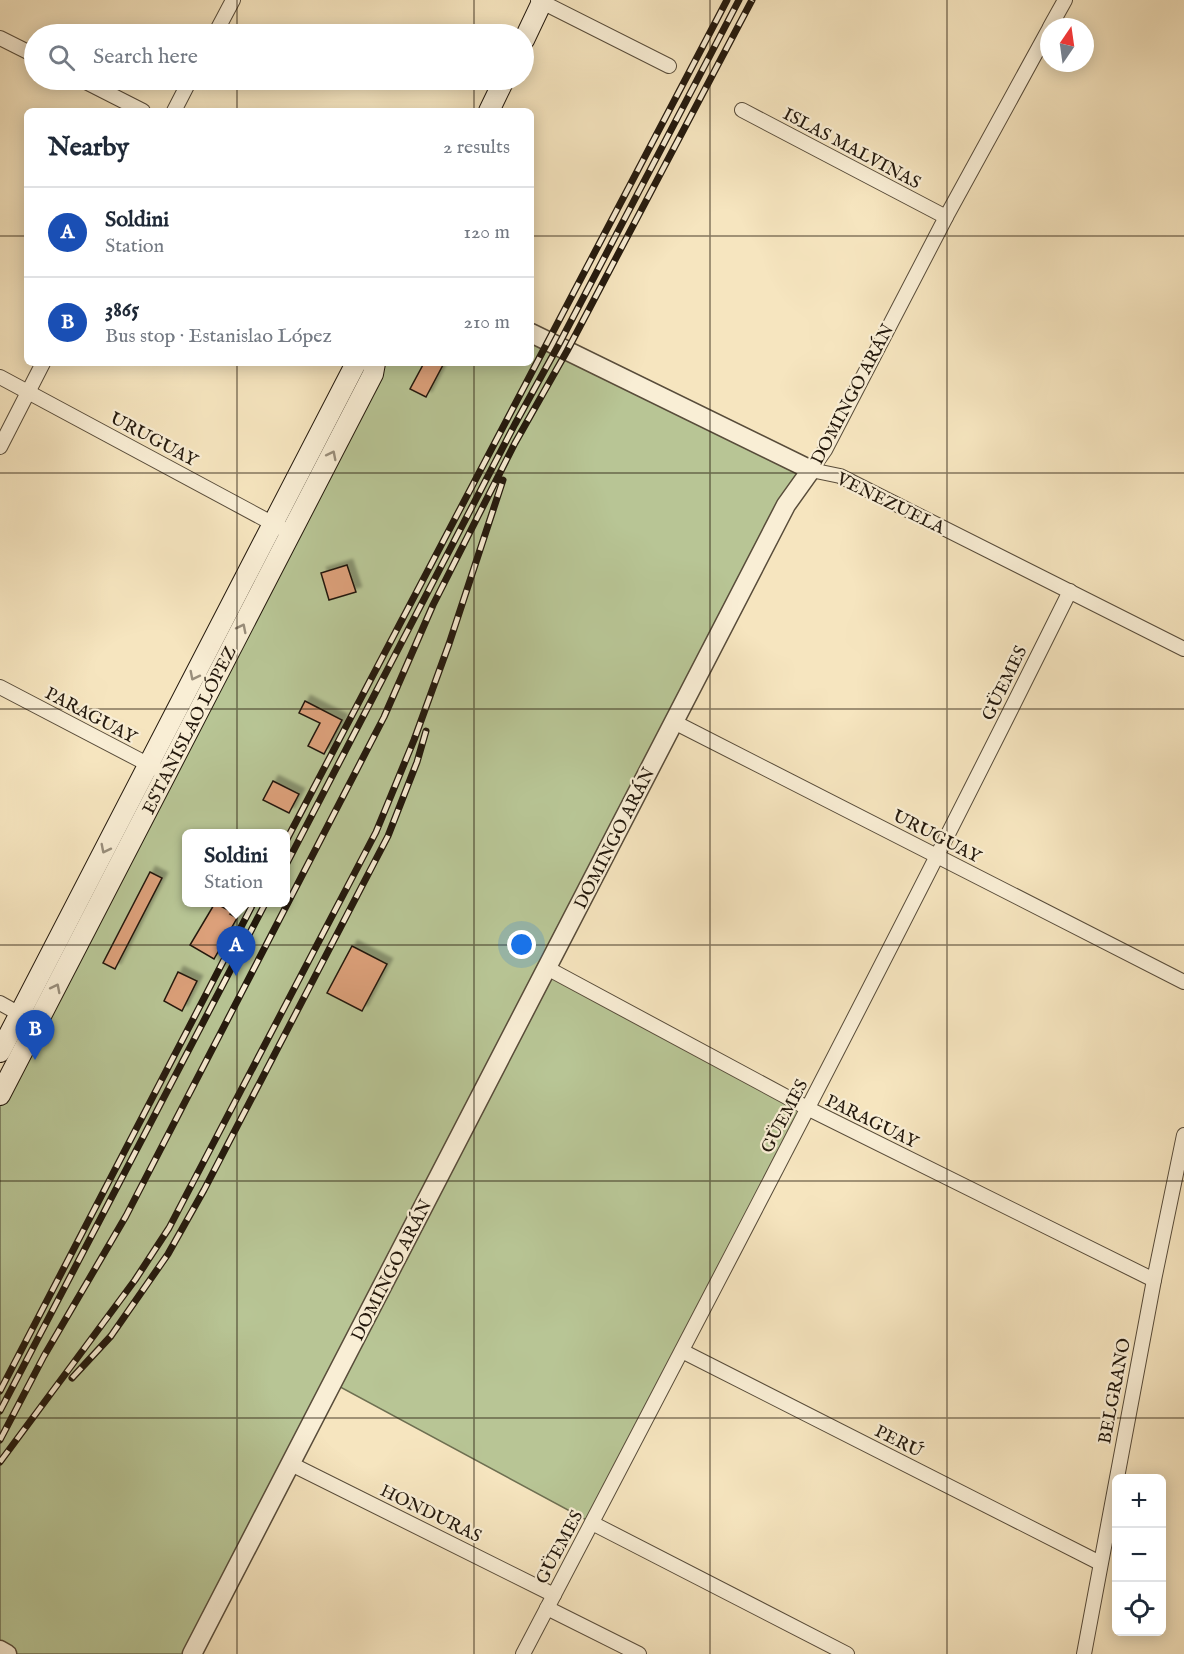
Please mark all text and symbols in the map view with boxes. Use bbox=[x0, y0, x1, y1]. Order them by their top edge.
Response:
north arrow bbox=[1040, 18, 1094, 72]
search box bbox=[24, 24, 534, 90]
icon: search bbox=[45, 41, 78, 74]
text: Search here bbox=[93, 43, 198, 71]
street label: ISLAS MALVINAS bbox=[779, 103, 924, 195]
text: Nearby bbox=[48, 131, 129, 164]
text: 2 results bbox=[443, 135, 510, 160]
text: Soldini bbox=[105, 206, 169, 234]
text: A bbox=[61, 220, 74, 245]
text: 120 m bbox=[464, 220, 510, 245]
text: Station bbox=[105, 234, 164, 259]
text: 3865 bbox=[105, 296, 139, 324]
text: B bbox=[61, 310, 74, 335]
text: 210 m bbox=[464, 310, 510, 335]
street label: DOMINGO ARÁN bbox=[805, 319, 900, 469]
text: Bus stop · Estanislao López bbox=[105, 324, 332, 349]
street label: URUGUAY bbox=[105, 408, 202, 473]
one-way arrow bbox=[324, 450, 336, 461]
street label: VENEZUELA bbox=[832, 468, 949, 541]
one-way arrow bbox=[235, 624, 246, 634]
street label: ESTANISLAO LÓPEZ bbox=[136, 642, 243, 819]
street label: GÜEMES bbox=[976, 642, 1033, 725]
one-way arrow bbox=[190, 670, 202, 681]
street label: PARAGUAY bbox=[41, 683, 141, 750]
street label: DOMINGO ARÁN bbox=[568, 763, 661, 913]
street label: URUGUAY bbox=[888, 805, 985, 870]
popup bbox=[182, 829, 290, 907]
text: Soldini bbox=[204, 842, 268, 870]
one-way arrow bbox=[101, 843, 112, 854]
text: Station bbox=[204, 870, 263, 895]
pin: A bbox=[216, 926, 256, 976]
your location bbox=[507, 930, 536, 959]
one-way arrow bbox=[49, 983, 60, 994]
pin: B bbox=[15, 1010, 54, 1060]
street label: GÜEMES bbox=[755, 1075, 814, 1158]
street label: PARAGUAY bbox=[821, 1090, 922, 1155]
street label: DOMINGO ARÁN bbox=[345, 1195, 438, 1345]
street label: BELGRANO bbox=[1094, 1336, 1137, 1446]
street label: PERÚ bbox=[870, 1420, 927, 1465]
map controls bbox=[1112, 1474, 1166, 1636]
button: + bbox=[1112, 1474, 1166, 1528]
street label: HONDURAS bbox=[376, 1480, 485, 1549]
street label: GÜEMES bbox=[530, 1506, 589, 1589]
button: − bbox=[1112, 1528, 1166, 1582]
button: locate bbox=[1112, 1582, 1166, 1636]

